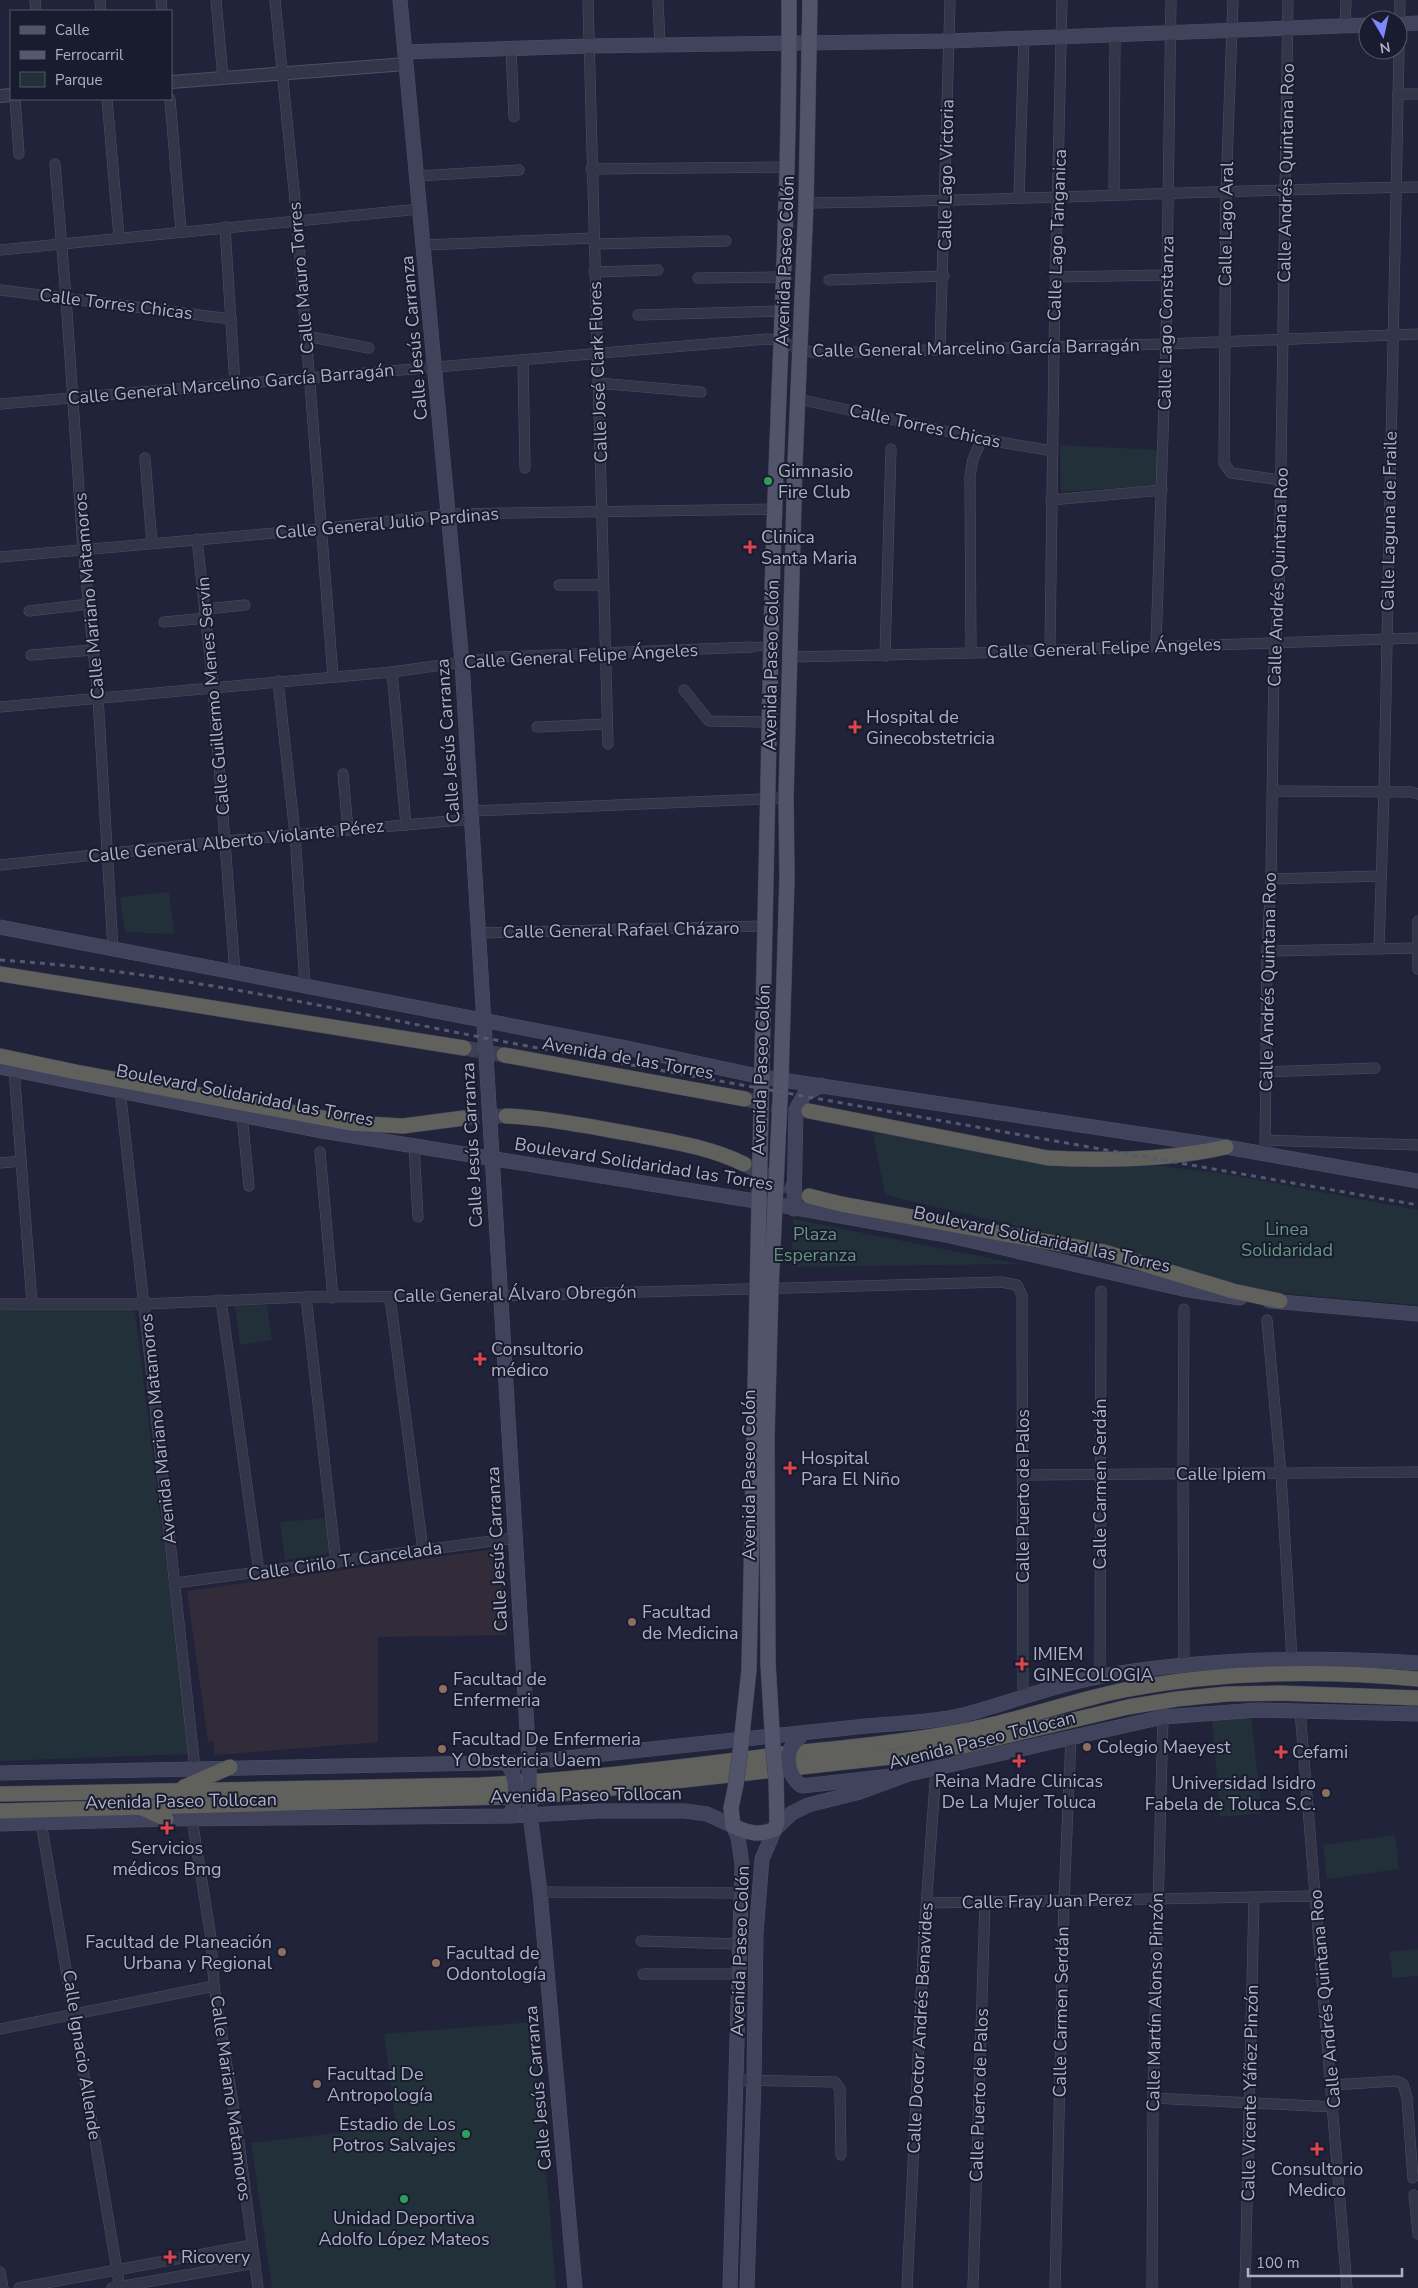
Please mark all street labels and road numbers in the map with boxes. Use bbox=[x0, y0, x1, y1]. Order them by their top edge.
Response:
street label: Calle Andrés Quintana Roo bbox=[1272, 63, 1300, 283]
street label: Calle Lago Victoria bbox=[933, 99, 959, 251]
street label: Calle Lago Tanganica bbox=[1042, 149, 1072, 321]
street label: Calle Lago Aral bbox=[1213, 161, 1239, 287]
street label: Avenida Paseo Colón bbox=[770, 175, 800, 347]
street label: Calle Mauro Torres bbox=[282, 201, 320, 355]
street label: Calle Lago Constanza bbox=[1152, 235, 1180, 411]
street label: Calle Jesús Carranza bbox=[395, 255, 433, 421]
street label: Calle José Clark Flores bbox=[583, 281, 613, 463]
street label: Calle Torres Chicas bbox=[38, 283, 194, 325]
street label: Calle General Marcelino García Barragán bbox=[812, 333, 1140, 363]
street label: Calle General Marcelino García Barragán bbox=[67, 358, 395, 410]
street label: Calle Torres Chicas bbox=[847, 398, 1003, 454]
street label: Calle Laguna de Fraile bbox=[1375, 431, 1403, 611]
street label: Calle Andrés Quintana Roo bbox=[1262, 467, 1294, 687]
street label: Calle Mariano Matamoros bbox=[68, 492, 110, 700]
street label: Calle General Julio Pardinas bbox=[274, 501, 500, 545]
street label: Calle Guillermo Menes Servín bbox=[191, 576, 235, 816]
street label: Avenida Paseo Colón bbox=[758, 579, 784, 751]
street label: Calle General Felipe Ángeles bbox=[986, 632, 1222, 664]
street label: Calle General Felipe Ángeles bbox=[463, 638, 699, 674]
street label: Calle Jesús Carranza bbox=[430, 658, 466, 824]
street label: Calle General Alberto Violante Pérez bbox=[87, 814, 385, 868]
street label: Calle Andrés Quintana Roo bbox=[1254, 872, 1282, 1092]
street label: Calle General Rafael Cházaro bbox=[502, 916, 740, 944]
street label: Avenida Paseo Colón bbox=[746, 984, 776, 1156]
street label: Avenida de las Torres bbox=[540, 1031, 716, 1085]
street label: Boulevard Solidaridad las Torres bbox=[114, 1058, 376, 1132]
street label: Calle Jesús Carranza bbox=[456, 1062, 488, 1228]
street label: Boulevard Solidaridad las Torres bbox=[513, 1132, 775, 1196]
street label: Boulevard Solidaridad las Torres bbox=[911, 1200, 1173, 1278]
street label: Calle General Álvaro Obregón bbox=[393, 1280, 637, 1308]
street label: Avenida Mariano Matamoros bbox=[134, 1313, 182, 1545]
street label: Avenida Paseo Colón bbox=[737, 1390, 761, 1560]
street label: Calle Carmen Serdán bbox=[1088, 1399, 1112, 1570]
street label: Calle Puerto de Palos bbox=[1011, 1409, 1035, 1583]
street label: Calle Ipiem bbox=[1176, 1462, 1266, 1486]
street label: Calle Jesús Carranza bbox=[481, 1466, 513, 1632]
street label: Calle Cirilo T. Cancelada bbox=[246, 1536, 444, 1586]
street label: Avenida Paseo Tollocan bbox=[886, 1705, 1078, 1775]
street label: Avenida Paseo Tollocan bbox=[490, 1781, 682, 1809]
street label: Avenida Paseo Tollocan bbox=[85, 1787, 277, 1815]
street label: Avenida Paseo Colón bbox=[725, 1865, 755, 2037]
street label: Calle Fray Juan Perez bbox=[962, 1888, 1132, 1914]
street label: Calle Andrés Quintana Roo bbox=[1303, 1889, 1347, 2109]
street label: Calle Martín Alonso Pinzón bbox=[1141, 1892, 1169, 2112]
street label: Calle Doctor Andrés Benavides bbox=[901, 1902, 939, 2154]
street label: Calle Carmen Serdán bbox=[1048, 1926, 1074, 2098]
street label: Calle Ignacio Allende bbox=[57, 1968, 107, 2142]
street label: Calle Vicente Yáñez Pinzón bbox=[1236, 1984, 1264, 2202]
street label: Calle Mariano Matamoros bbox=[205, 1994, 257, 2202]
street label: Calle Jesús Carranza bbox=[519, 2005, 557, 2171]
street label: Calle Puerto de Palos bbox=[964, 2008, 994, 2182]

